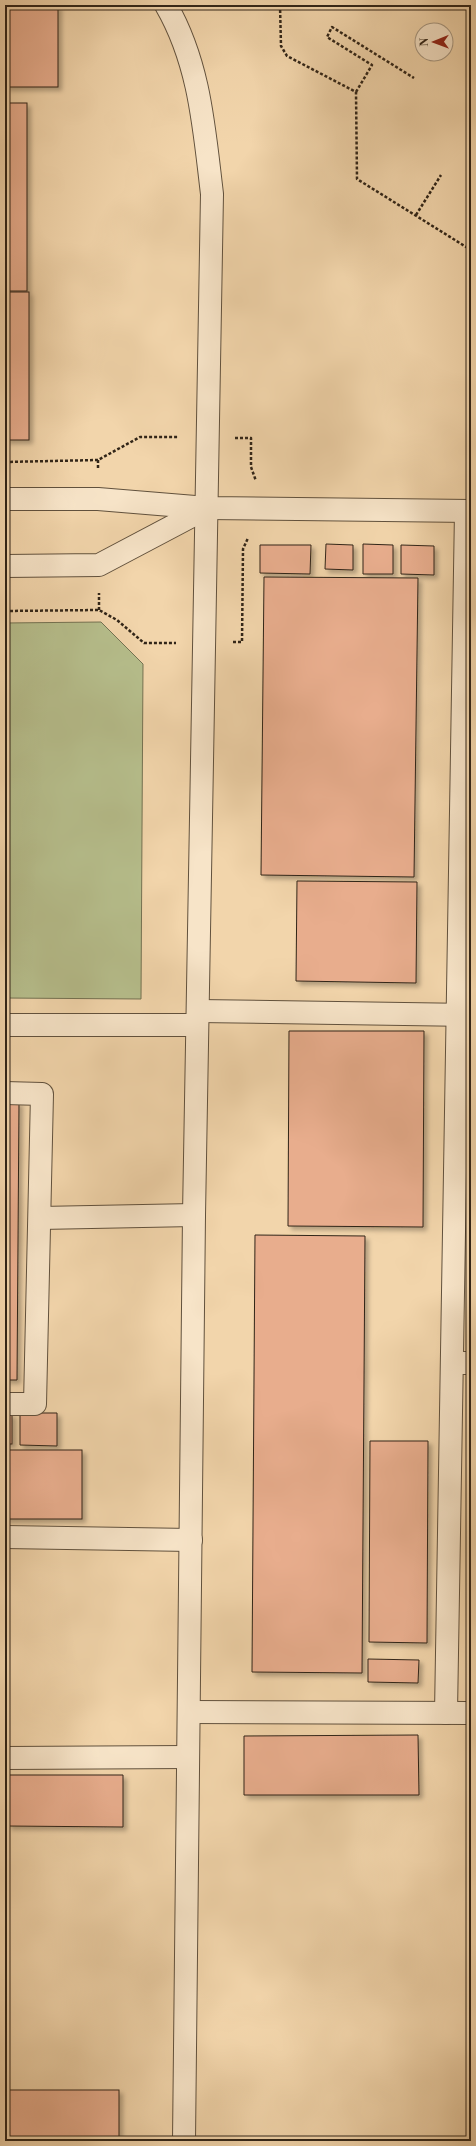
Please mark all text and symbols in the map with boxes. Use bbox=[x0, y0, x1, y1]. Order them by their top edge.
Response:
north arrow bbox=[414, 22, 454, 62]
text: N bbox=[418, 37, 432, 47]

